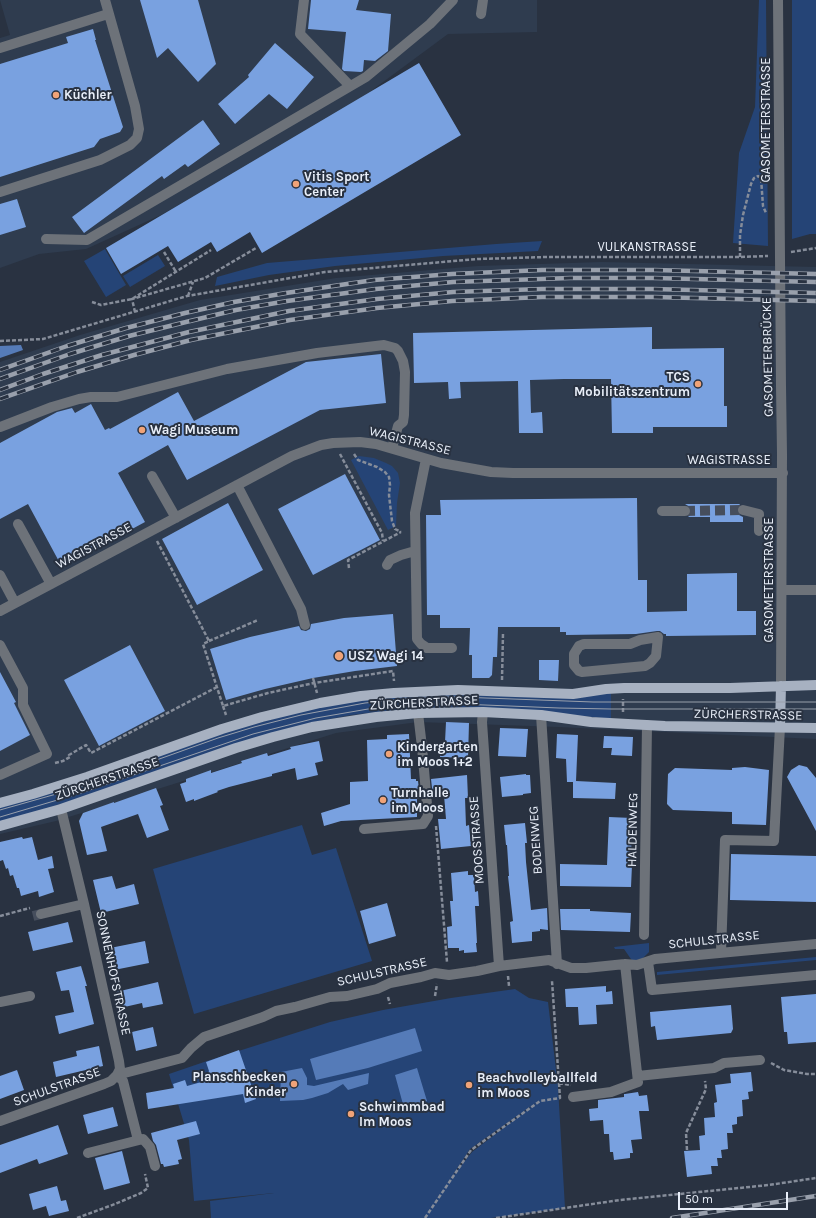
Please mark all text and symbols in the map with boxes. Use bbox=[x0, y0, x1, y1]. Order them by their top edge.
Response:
street label: GASOMETERSTRASSE bbox=[758, 57, 774, 183]
place label: Küchler bbox=[64, 87, 112, 103]
marker: Küchler bbox=[51, 90, 61, 100]
place label: Vitis Sport Center bbox=[304, 169, 369, 200]
marker: Vitis Sport Center bbox=[291, 179, 301, 189]
street label: VULKANSTRASSE bbox=[598, 239, 696, 255]
street label: GASOMETERBRÜCKE bbox=[759, 297, 777, 417]
place label: TCS Mobilitätszentrum bbox=[574, 369, 690, 400]
marker: TCS Mobilitätszentrum bbox=[693, 379, 703, 389]
place label: Wagi Museum bbox=[150, 422, 238, 438]
street label: WAGISTRASSE bbox=[368, 423, 452, 459]
marker: Wagi Museum bbox=[137, 425, 147, 435]
street label: WAGISTRASSE bbox=[687, 452, 771, 468]
street label: GASOMETERSTRASSE bbox=[761, 517, 777, 643]
street label: WAGISTRASSE bbox=[53, 520, 135, 572]
place label: USZ Wagi 14 bbox=[348, 648, 424, 664]
marker: USZ Wagi 14 bbox=[333, 650, 345, 662]
street label: ZÜRCHERSTRASSE bbox=[369, 692, 479, 714]
street label: ZÜRCHERSTRASSE bbox=[693, 706, 803, 724]
place label: Kindergarten im Moos 1+2 bbox=[397, 739, 478, 770]
marker: Kindergarten im Moos 1+2 bbox=[384, 749, 394, 759]
street label: ZÜRCHERSTRASSE bbox=[53, 754, 161, 804]
place label: Turnhalle im Moos bbox=[391, 785, 449, 816]
street label: HALDENWEG bbox=[625, 793, 641, 867]
marker: Turnhalle im Moos bbox=[378, 795, 388, 805]
street label: MOOSSTRASSE bbox=[466, 795, 488, 885]
street label: BODENWEG bbox=[526, 805, 546, 875]
street label: SONNENHOFSTRASSE bbox=[92, 909, 134, 1037]
street label: SCHULSTRASSE bbox=[667, 927, 761, 953]
street label: SCHULSTRASSE bbox=[335, 954, 429, 990]
street label: SCHULSTRASSE bbox=[11, 1064, 103, 1110]
place label: Planschbecken Kinder bbox=[193, 1069, 286, 1100]
place label: Beachvolleyballfeld im Moos bbox=[477, 1070, 597, 1101]
marker: Planschbecken Kinder bbox=[289, 1079, 299, 1089]
marker: Beachvolleyballfeld im Moos bbox=[464, 1080, 474, 1090]
place label: Schwimmbad Im Moos bbox=[359, 1099, 445, 1130]
marker: Schwimmbad Im Moos bbox=[346, 1109, 356, 1119]
scale bar bbox=[680, 1184, 790, 1210]
text: 50 m bbox=[685, 1192, 713, 1206]

